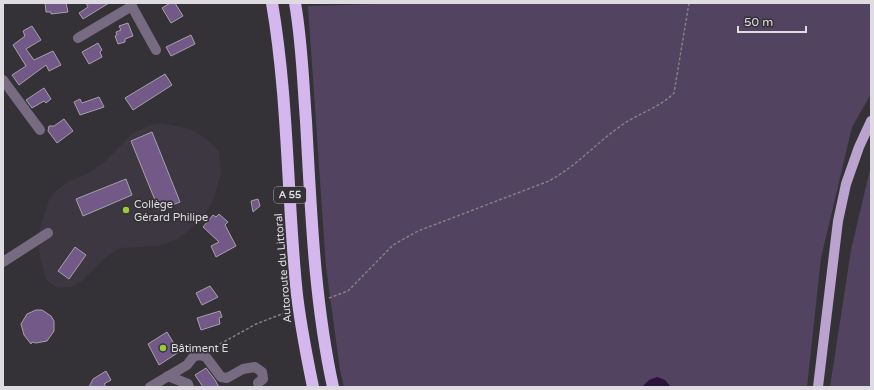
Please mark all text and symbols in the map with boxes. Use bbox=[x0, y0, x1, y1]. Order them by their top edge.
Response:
scale bar bbox=[738, 8, 806, 34]
text: 50 m bbox=[744, 15, 773, 29]
road number: A 55 bbox=[274, 187, 306, 203]
place label: Collège Gérard Philipe bbox=[134, 198, 208, 224]
marker: Collège Gérard Philipe bbox=[121, 205, 131, 215]
street label: Autoroute du Littoral bbox=[272, 213, 294, 323]
place label: Bâtiment E bbox=[171, 342, 229, 355]
marker: Bâtiment E bbox=[158, 343, 168, 353]

